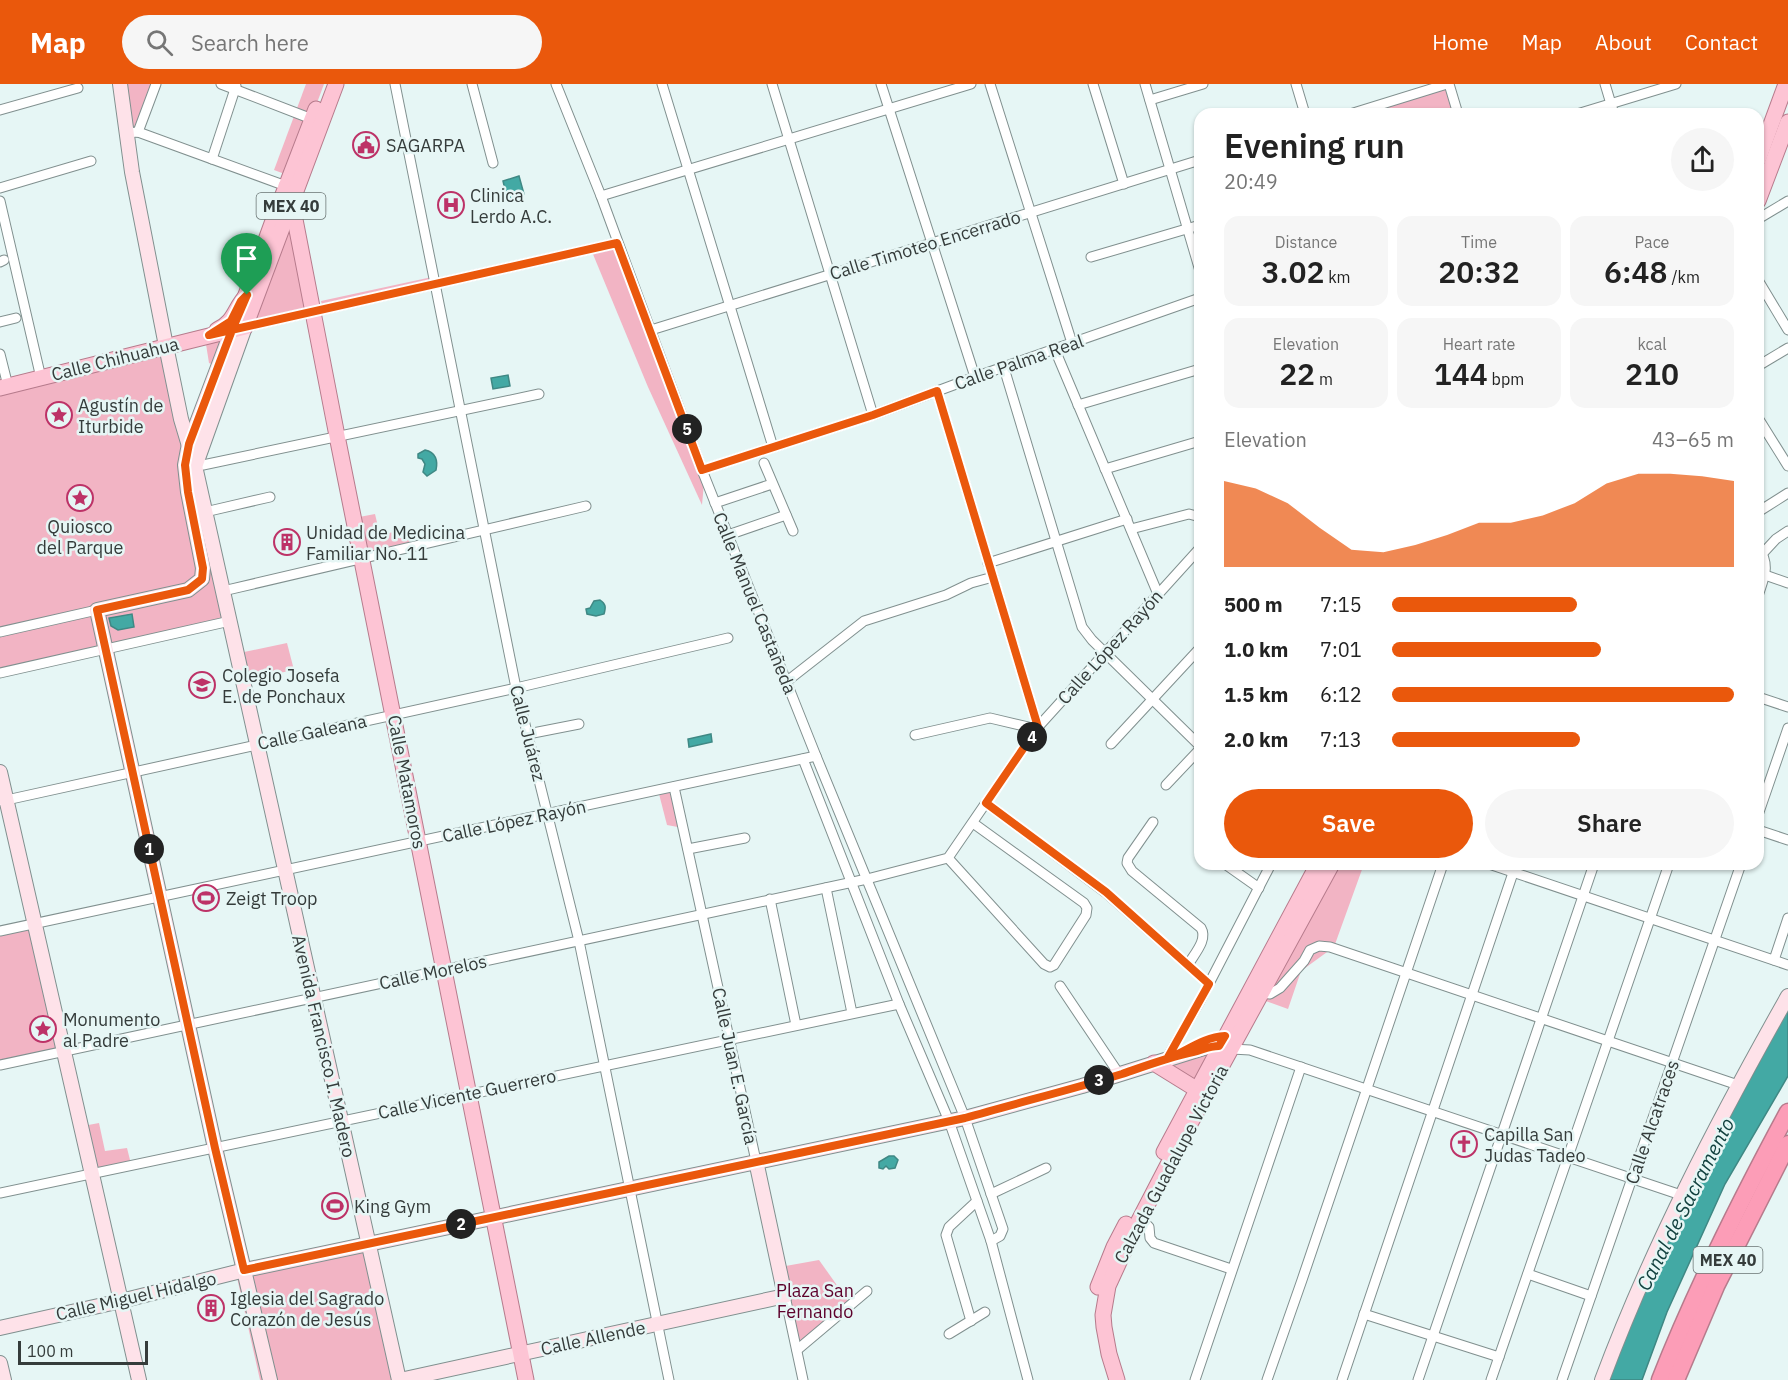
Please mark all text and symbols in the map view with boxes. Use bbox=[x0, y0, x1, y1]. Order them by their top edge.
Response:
search box bbox=[122, 15, 542, 69]
text: Map bbox=[30, 24, 86, 61]
icon: search bbox=[143, 26, 176, 59]
text: Search here bbox=[191, 28, 309, 57]
text: Home bbox=[1432, 28, 1489, 56]
text: Map bbox=[1522, 28, 1562, 56]
text: About bbox=[1595, 28, 1652, 56]
text: Contact bbox=[1685, 28, 1758, 56]
text: Evening run bbox=[1224, 124, 1405, 167]
button: share bbox=[1671, 128, 1734, 191]
public building icon: SAGARPA bbox=[351, 130, 381, 160]
place label: SAGARPA bbox=[386, 134, 465, 157]
text: 20:49 bbox=[1224, 168, 1278, 195]
place label: Clinica Lerdo A.C. bbox=[470, 184, 552, 228]
hospital icon: Clinica Lerdo A.C. bbox=[436, 190, 466, 220]
road number: MEX 40 bbox=[256, 193, 326, 219]
street label: Calle Timoteo Encerrado bbox=[827, 205, 1023, 285]
text: Distance bbox=[1275, 232, 1337, 252]
text: Time bbox=[1461, 232, 1497, 252]
text: Pace bbox=[1635, 232, 1669, 252]
pin bbox=[221, 233, 272, 295]
icon: arrive bbox=[230, 242, 263, 275]
text: 3.02 bbox=[1261, 252, 1324, 291]
text: 20:32 bbox=[1438, 252, 1520, 291]
text: 6:48 bbox=[1604, 252, 1668, 291]
text: km bbox=[1324, 267, 1351, 287]
text: /km bbox=[1668, 267, 1700, 287]
street label: Calle Palma Real bbox=[951, 329, 1087, 395]
street label: Calle Chihuahua bbox=[49, 332, 182, 386]
text: Elevation bbox=[1273, 334, 1339, 354]
text: Heart rate bbox=[1443, 334, 1515, 354]
text: kcal bbox=[1637, 334, 1667, 354]
text: 22 bbox=[1279, 354, 1315, 393]
text: 144 bbox=[1434, 354, 1488, 393]
text: 210 bbox=[1625, 354, 1679, 393]
text: m bbox=[1315, 369, 1333, 389]
text: bpm bbox=[1488, 369, 1524, 389]
place label: Agustín de Iturbide bbox=[78, 394, 164, 438]
place icon: Agustín de Iturbide bbox=[44, 400, 74, 430]
pin: 5 bbox=[672, 414, 702, 444]
text: 5 bbox=[682, 419, 692, 439]
text: Elevation bbox=[1224, 426, 1307, 453]
text: 43–65 m bbox=[1652, 426, 1734, 453]
place icon: Quiosco del Parque bbox=[65, 483, 95, 513]
street label: Calle Manuel Castañeda bbox=[708, 509, 802, 698]
place label: Quiosco del Parque bbox=[37, 515, 124, 559]
place label: Unidad de Medicina Familiar No. 11 bbox=[306, 521, 465, 565]
building icon: Unidad de Medicina Familiar No. 11 bbox=[272, 527, 302, 557]
street label: Calle López Rayón bbox=[1052, 585, 1168, 709]
text: 500 m bbox=[1224, 591, 1283, 618]
text: 7:15 bbox=[1320, 591, 1362, 618]
text: 1.0 km bbox=[1224, 636, 1288, 663]
text: 7:01 bbox=[1320, 636, 1362, 663]
place label: Colegio Josefa E. de Ponchaux bbox=[222, 664, 345, 708]
school or university icon: Colegio Josefa E. de Ponchaux bbox=[187, 670, 217, 700]
text: 1.5 km bbox=[1224, 681, 1288, 708]
text: 6:12 bbox=[1320, 681, 1362, 708]
street label: Calle Juárez bbox=[505, 683, 551, 783]
street label: Calle Galeana bbox=[255, 709, 369, 755]
street label: Calle Matamoros bbox=[383, 713, 431, 851]
pin: 4 bbox=[1017, 722, 1047, 752]
text: 2.0 km bbox=[1224, 726, 1288, 753]
text: 7:13 bbox=[1320, 726, 1362, 753]
text: 4 bbox=[1027, 727, 1037, 747]
button: Save bbox=[1224, 789, 1473, 858]
button: Share bbox=[1485, 789, 1734, 858]
street label: Calle López Rayón bbox=[440, 795, 588, 847]
pin: 1 bbox=[134, 834, 164, 864]
text: 1 bbox=[144, 839, 154, 859]
sports icon: Zeigt Troop bbox=[191, 883, 221, 913]
place label: Zeigt Troop bbox=[226, 887, 317, 910]
street label: Avenida Francisco I. Madero bbox=[287, 932, 361, 1160]
street label: Calle Morelos bbox=[377, 949, 489, 995]
street label: Calle Juan E. García bbox=[707, 986, 763, 1147]
place label: Monumento al Padre bbox=[63, 1008, 160, 1052]
place icon: Monumento al Padre bbox=[28, 1014, 58, 1044]
street label: Calle Alcatraces bbox=[1620, 1057, 1684, 1187]
street label: Calzada Guadalupe Victoria bbox=[1109, 1060, 1233, 1267]
street label: Calle Vicente Guerrero bbox=[376, 1064, 558, 1124]
pin: 3 bbox=[1084, 1065, 1114, 1095]
text: 3 bbox=[1094, 1070, 1104, 1090]
water label: Canal de Sacramento bbox=[1630, 1113, 1740, 1295]
place label: Capilla San Judas Tadeo bbox=[1484, 1123, 1586, 1167]
church icon: Capilla San Judas Tadeo bbox=[1449, 1129, 1479, 1159]
sports icon: King Gym bbox=[320, 1191, 350, 1221]
place label: King Gym bbox=[354, 1195, 431, 1218]
pin: 2 bbox=[446, 1209, 476, 1239]
text: 2 bbox=[456, 1214, 466, 1234]
road number: MEX 40 bbox=[1694, 1247, 1762, 1273]
street label: Calle Miguel Hidalgo bbox=[53, 1266, 219, 1326]
park label: Plaza San Fernando bbox=[776, 1279, 854, 1323]
place label: Iglesia del Sagrado Corazón de Jesús bbox=[230, 1287, 384, 1331]
building icon: Iglesia del Sagrado Corazón de Jesús bbox=[196, 1293, 226, 1323]
street label: Calle Allende bbox=[539, 1316, 647, 1360]
scale bar bbox=[18, 1338, 148, 1366]
text: 100 m bbox=[27, 1341, 74, 1361]

